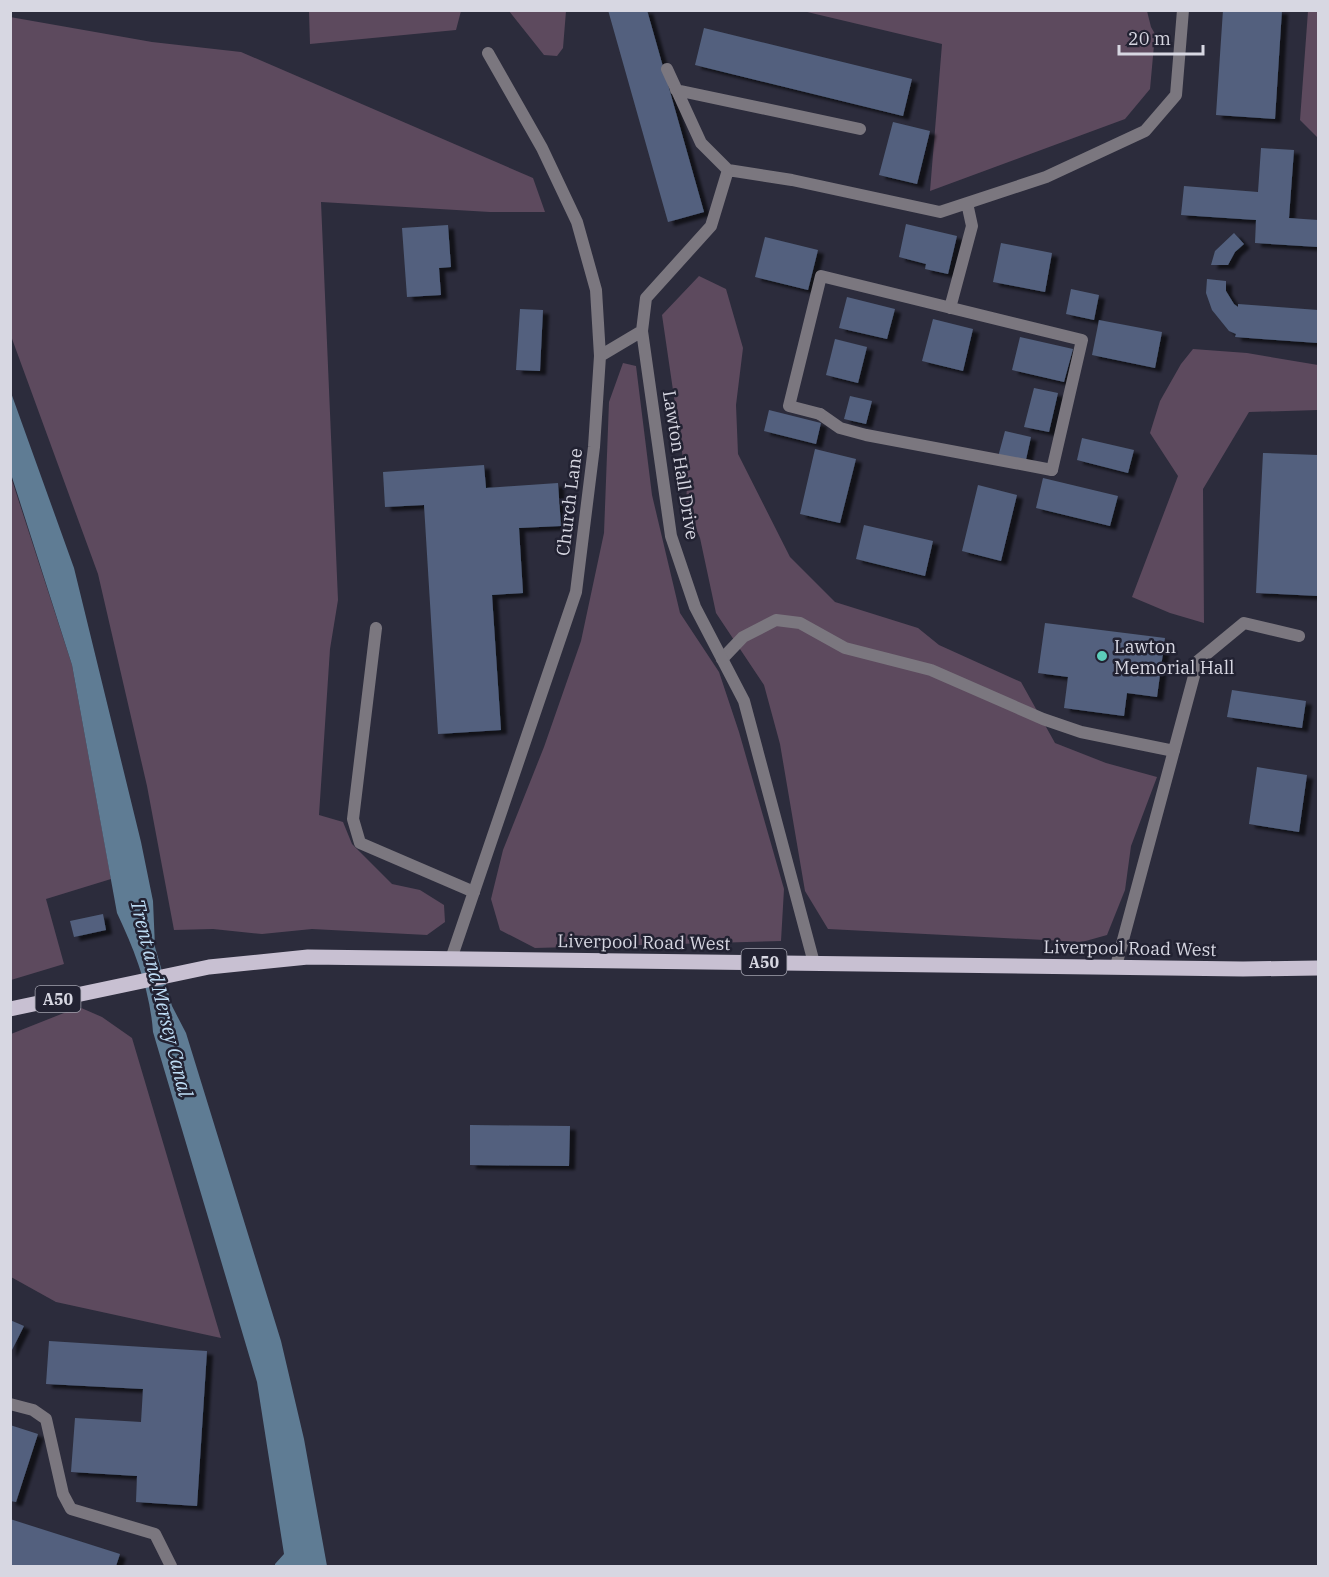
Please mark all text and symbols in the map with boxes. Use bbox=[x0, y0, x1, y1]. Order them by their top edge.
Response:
scale bar bbox=[1119, 18, 1203, 56]
text: 20 m bbox=[1128, 27, 1171, 50]
street label: Lawton Hall Drive bbox=[658, 389, 704, 541]
street label: Church Lane bbox=[551, 447, 587, 557]
place label: Lawton Memorial Hall bbox=[1114, 635, 1235, 679]
marker: Lawton Memorial Hall bbox=[1095, 649, 1109, 663]
water label: Trent and Mersey Canal bbox=[124, 896, 200, 1100]
street label: Liverpool Road West bbox=[557, 929, 731, 955]
street label: Liverpool Road West bbox=[1043, 935, 1217, 961]
road number: A50 bbox=[742, 949, 786, 975]
road number: A50 bbox=[36, 986, 80, 1012]

